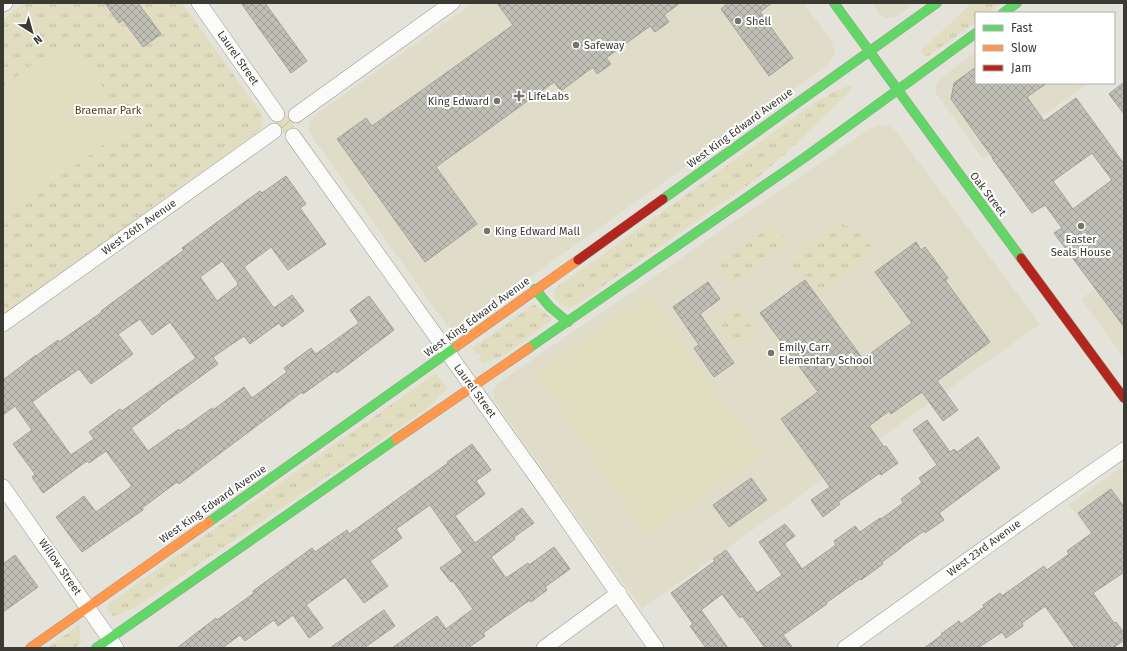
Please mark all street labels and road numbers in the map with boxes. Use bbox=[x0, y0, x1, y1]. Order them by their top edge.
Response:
street label: Laurel Street bbox=[214, 28, 262, 88]
street label: West King Edward Avenue bbox=[685, 85, 795, 171]
street label: Oak Street bbox=[967, 169, 1009, 219]
street label: West 26th Avenue bbox=[99, 196, 179, 258]
street label: West King Edward Avenue bbox=[422, 274, 532, 360]
street label: Laurel Street bbox=[451, 361, 499, 421]
street label: West King Edward Avenue bbox=[157, 462, 269, 546]
street label: West 23rd Avenue bbox=[945, 517, 1023, 579]
street label: Willow Street bbox=[36, 536, 84, 598]

